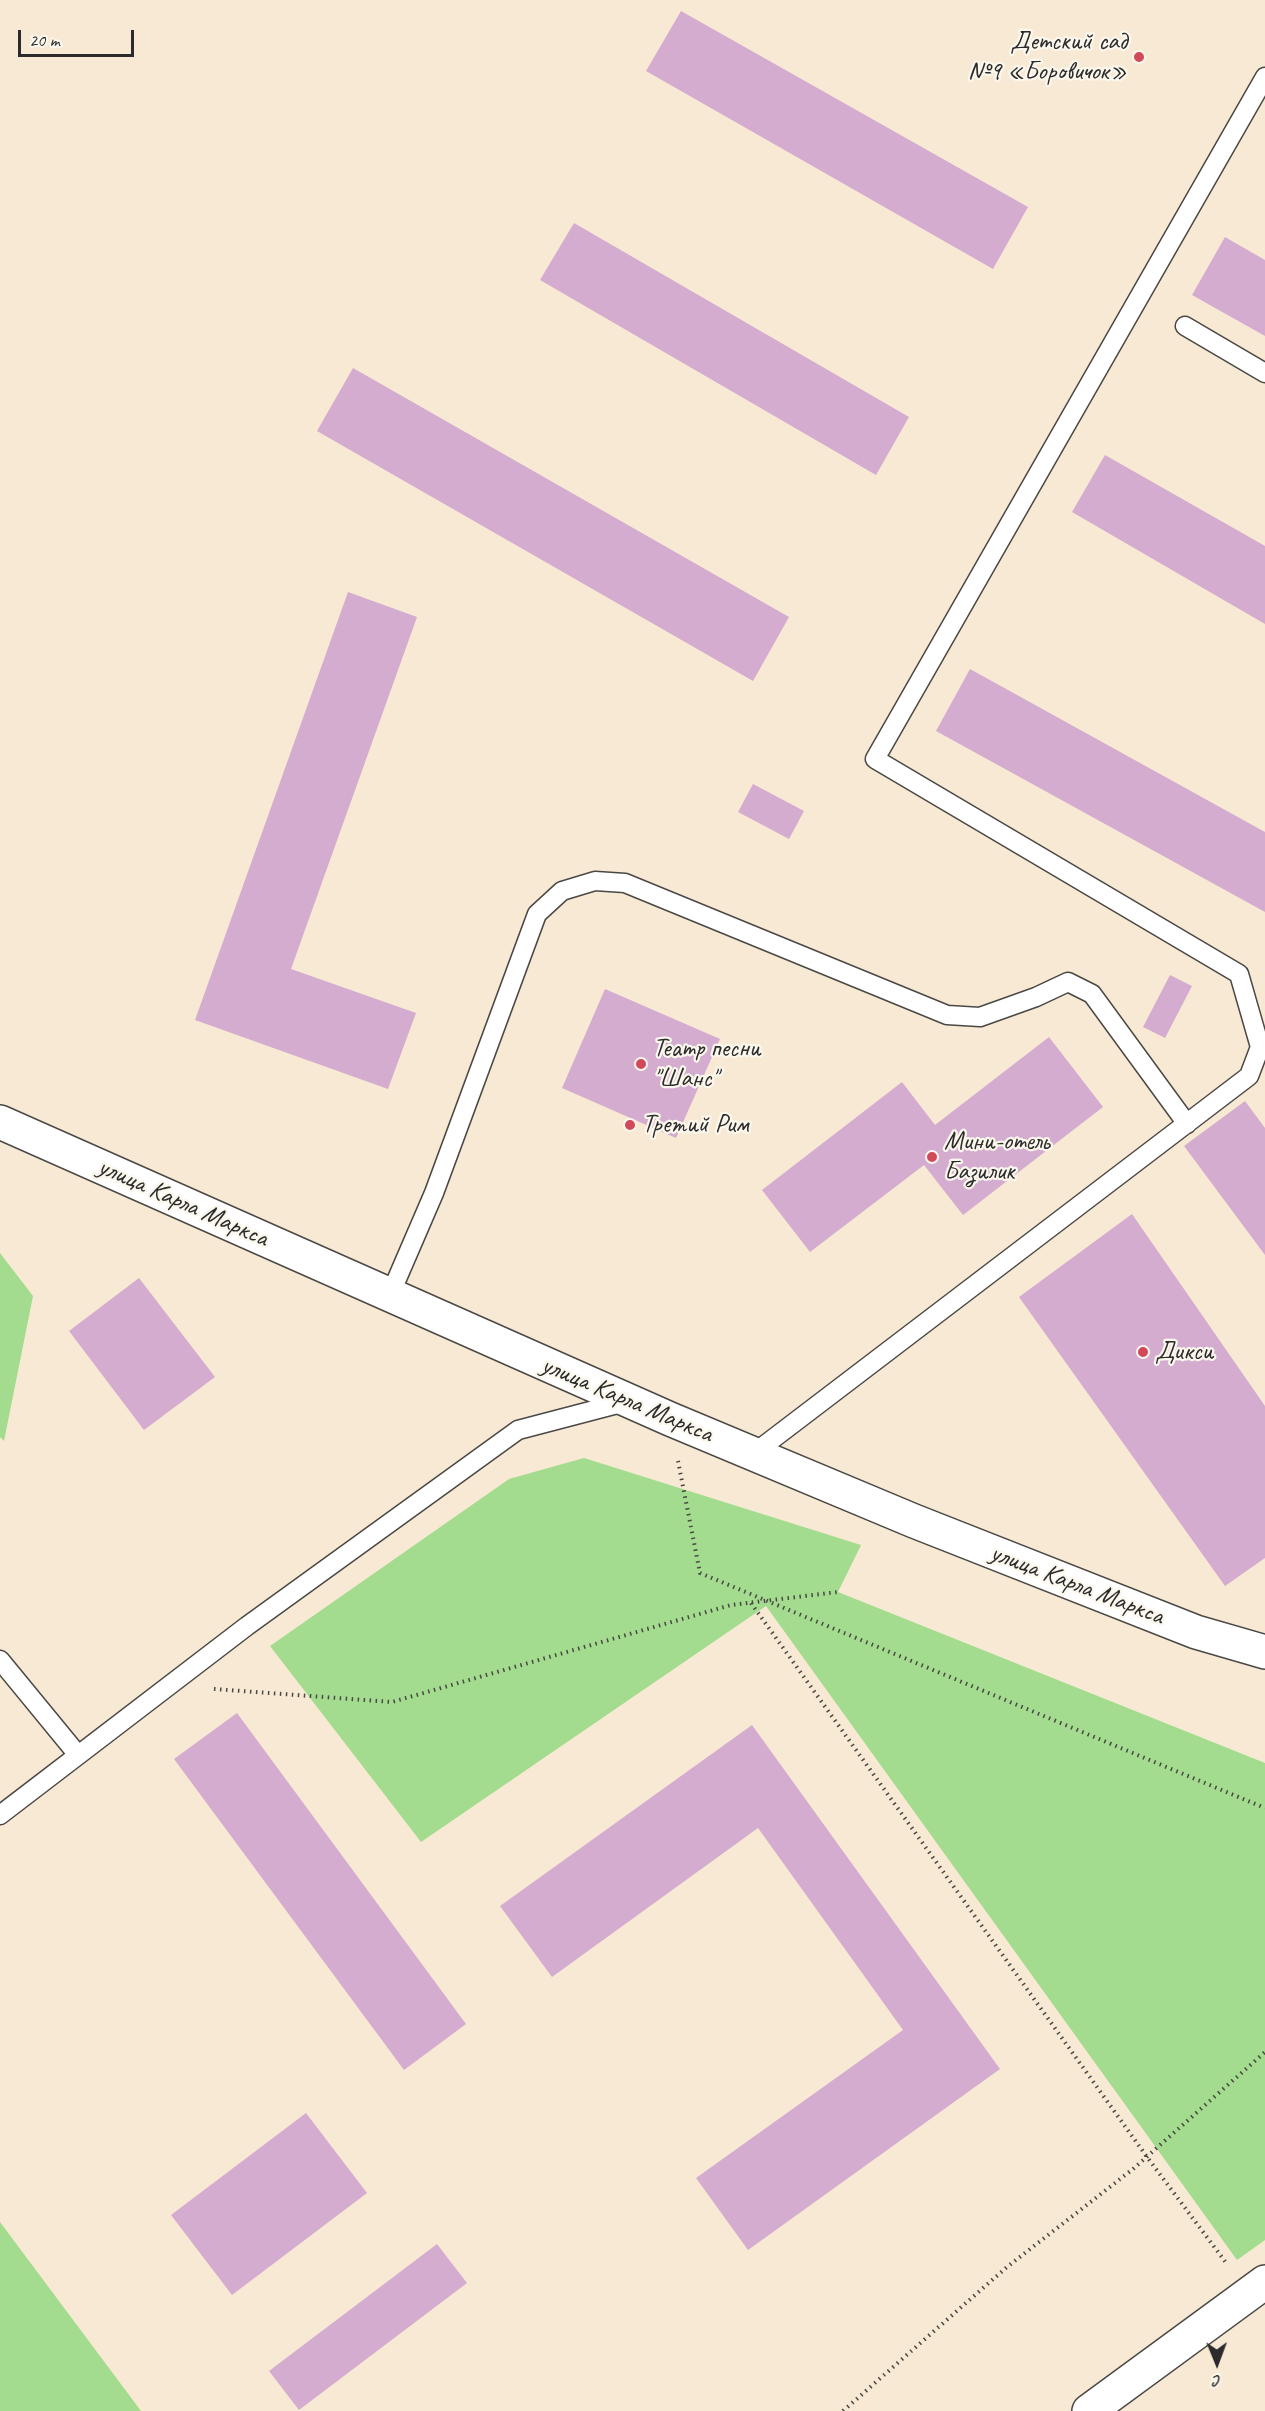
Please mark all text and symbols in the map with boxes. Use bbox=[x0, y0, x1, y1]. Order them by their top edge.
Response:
scale bar bbox=[21, 18, 136, 56]
place label: Детский сад №9 «Боровичок» bbox=[968, 26, 1127, 88]
text: 20 m bbox=[29, 29, 60, 51]
marker: Детский сад №9 «Боровичок» bbox=[1132, 50, 1146, 64]
place label: Театр песни "Шанс" bbox=[653, 1033, 760, 1094]
marker: Театр песни "Шанс" bbox=[634, 1057, 648, 1071]
place label: Третий Рим bbox=[642, 1109, 749, 1141]
marker: Третий Рим bbox=[623, 1118, 637, 1132]
place label: Мини-отель Базилик bbox=[944, 1126, 1049, 1188]
marker: Мини-отель Базилик bbox=[925, 1150, 939, 1164]
street label: улица Карла Маркса bbox=[93, 1152, 273, 1254]
place label: Дикси bbox=[1155, 1336, 1213, 1368]
marker: Дикси bbox=[1136, 1345, 1150, 1359]
street label: улица Карла Маркса bbox=[537, 1350, 717, 1450]
street label: улица Карла Маркса bbox=[986, 1538, 1168, 1632]
north arrow bbox=[1187, 2333, 1247, 2393]
text: С bbox=[1213, 2371, 1221, 2391]

